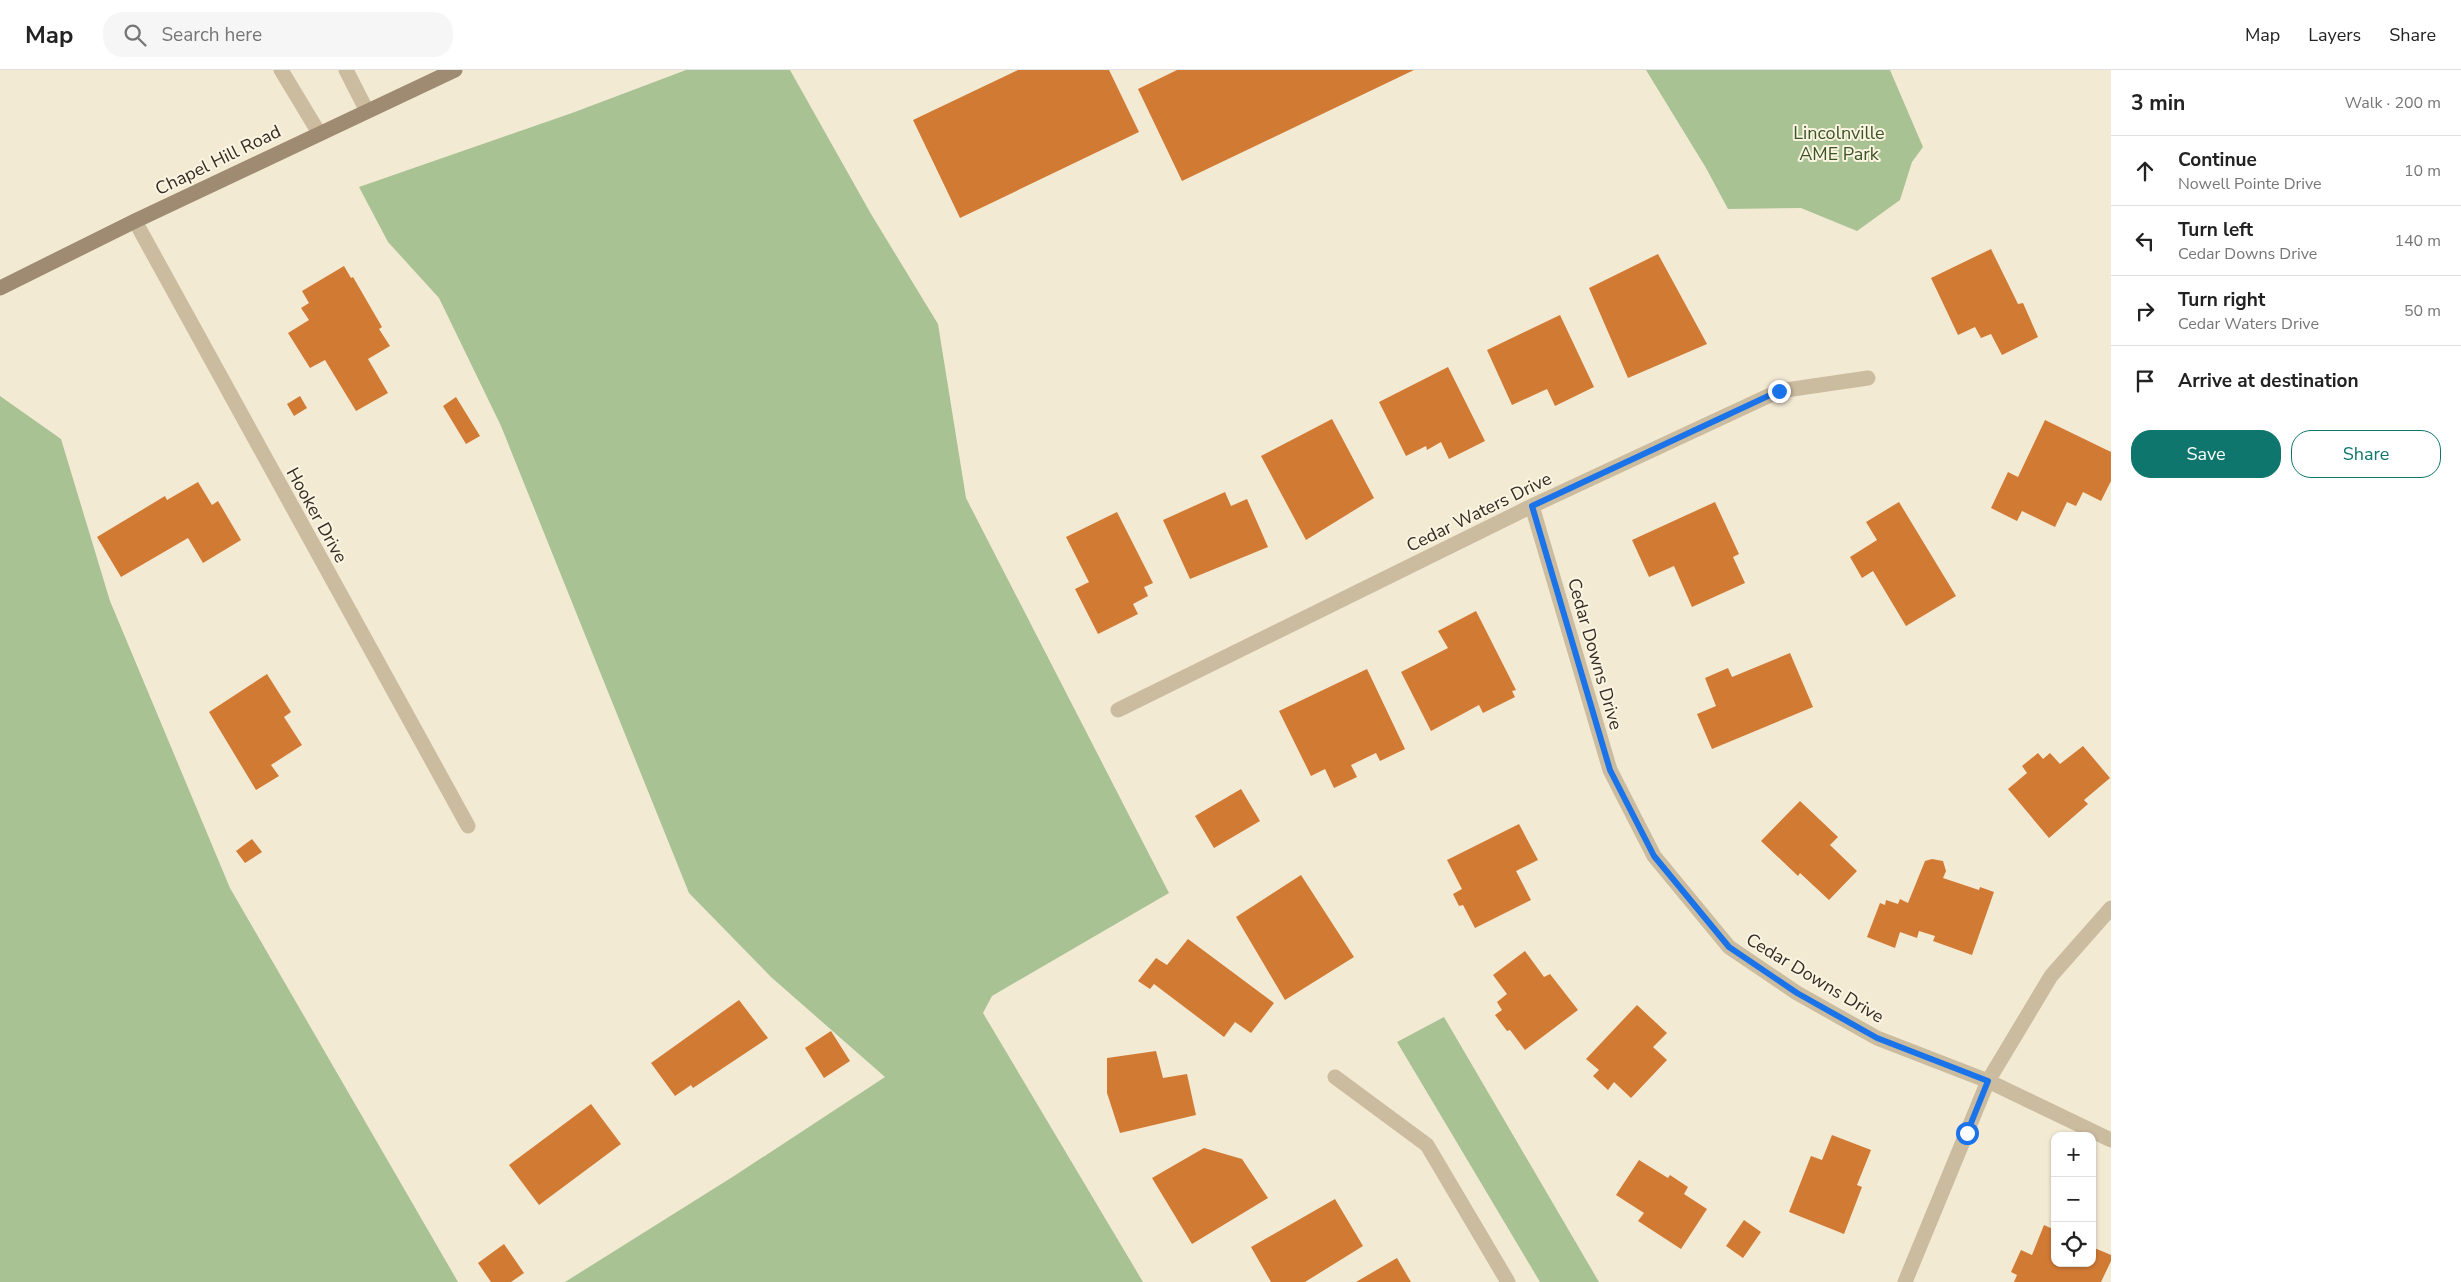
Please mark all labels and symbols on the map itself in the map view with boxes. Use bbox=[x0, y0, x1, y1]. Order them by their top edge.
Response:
street label: Chapel Hill Road bbox=[151, 119, 285, 201]
park label: Lincolnville AME Park bbox=[1793, 121, 1885, 166]
route end bbox=[1768, 380, 1791, 403]
street label: Hooker Drive bbox=[281, 463, 353, 567]
street label: Cedar Waters Drive bbox=[1402, 466, 1556, 558]
street label: Cedar Downs Drive bbox=[1562, 575, 1628, 733]
street label: Cedar Downs Drive bbox=[1742, 927, 1888, 1029]
route start bbox=[1956, 1122, 1979, 1145]

